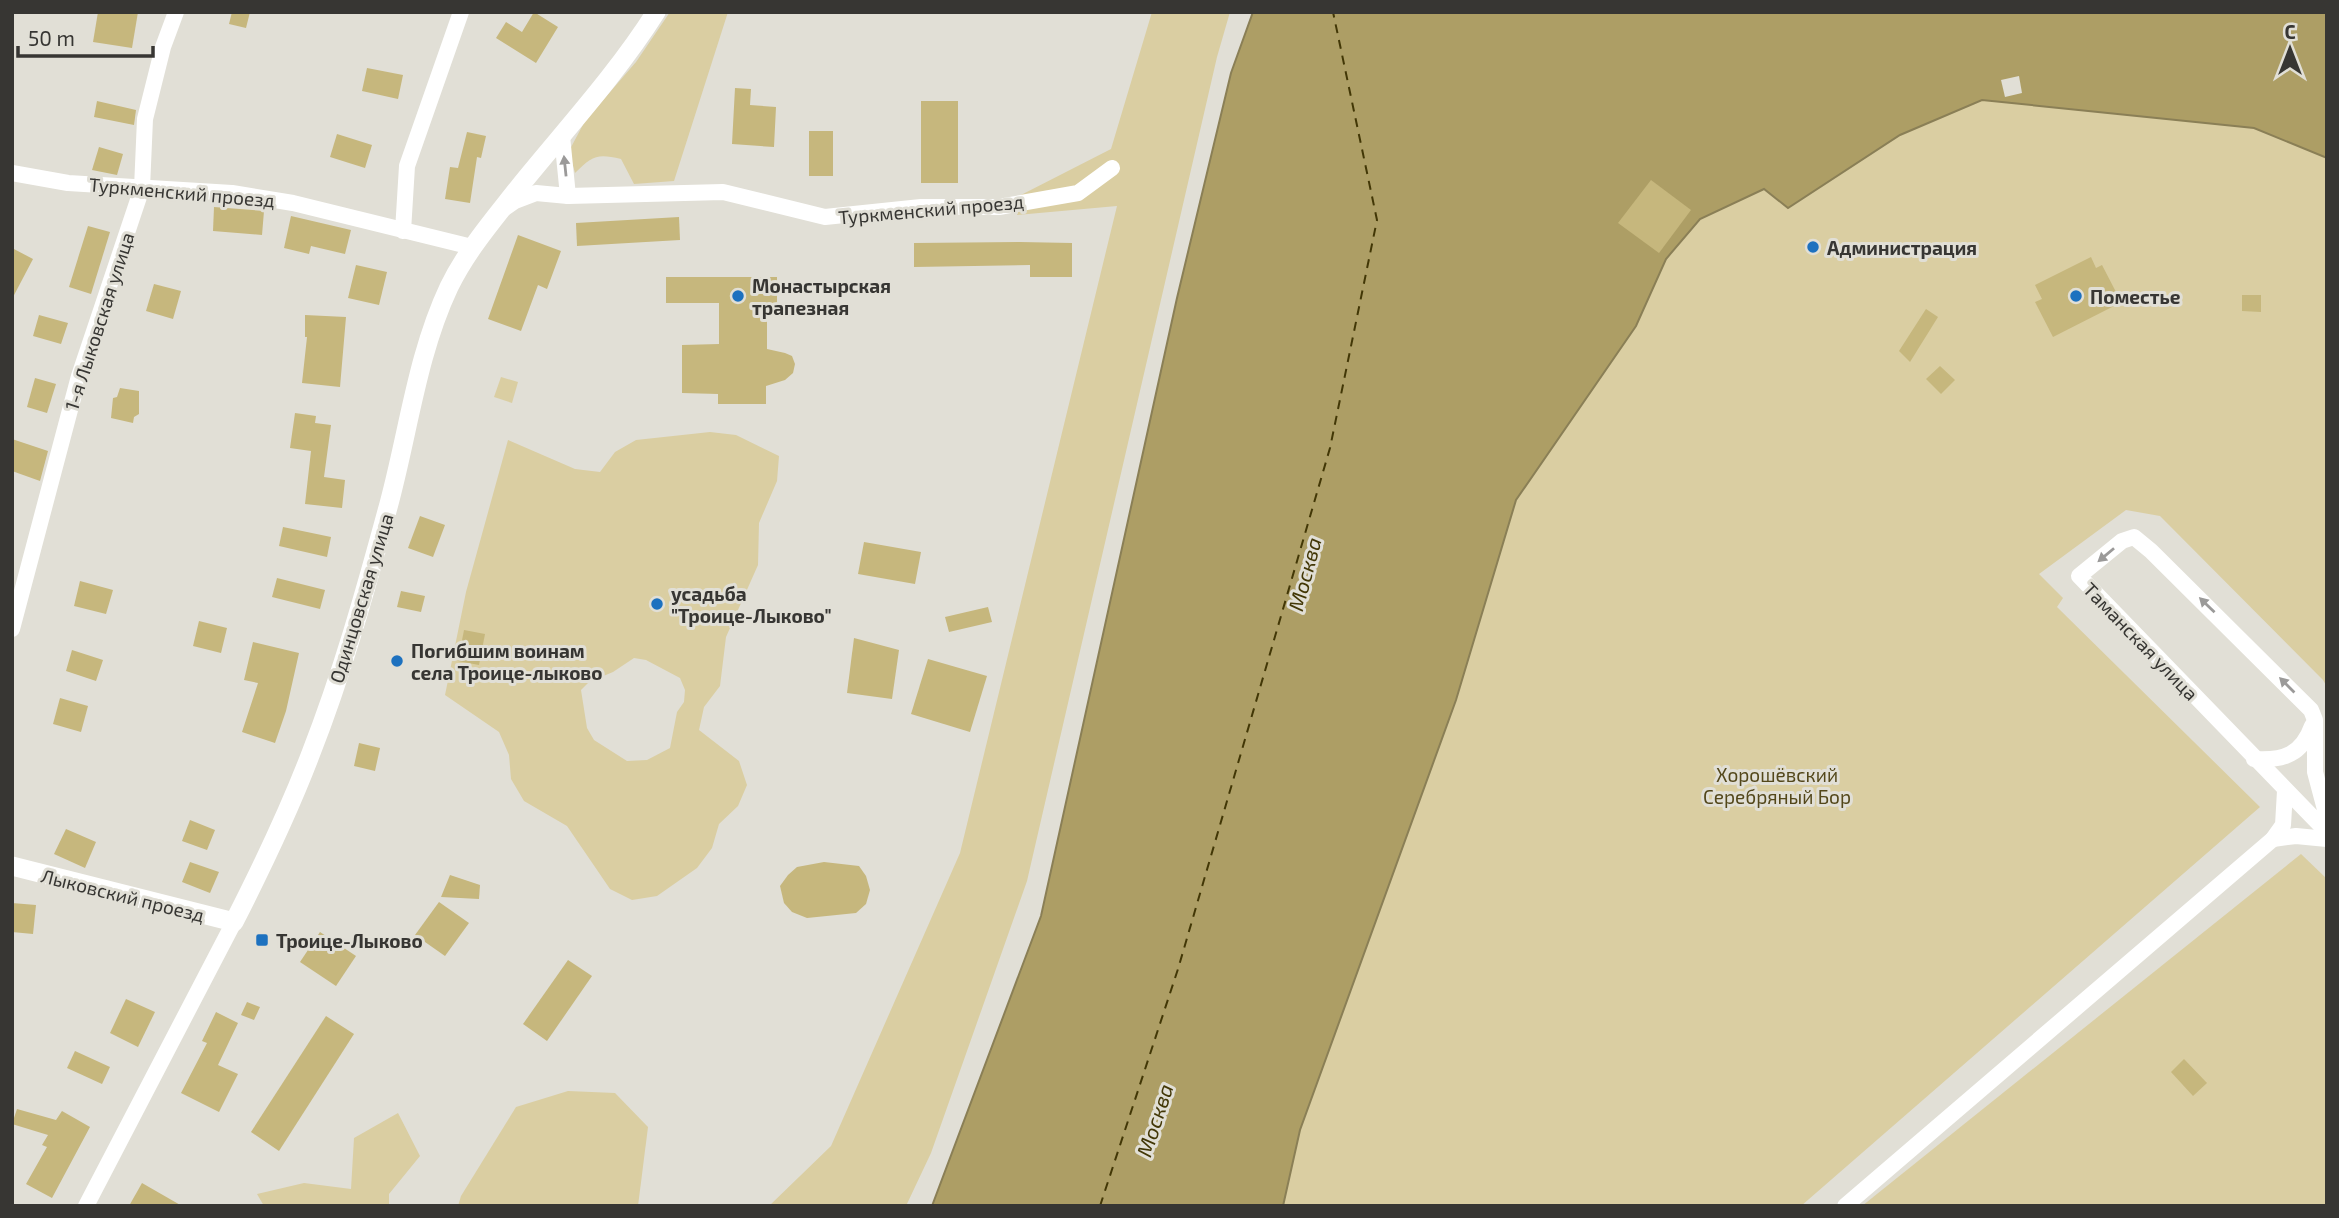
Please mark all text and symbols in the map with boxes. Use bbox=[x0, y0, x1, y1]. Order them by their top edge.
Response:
scale bar bbox=[18, 14, 152, 58]
north arrow bbox=[2255, 14, 2325, 84]
text: С bbox=[2284, 20, 2296, 43]
text: 50 m bbox=[28, 25, 75, 50]
one-way arrow bbox=[559, 155, 570, 177]
street label: Туркменский проезд bbox=[88, 172, 276, 213]
street label: Туркменский проезд bbox=[837, 189, 1025, 230]
street label: 1-я Лыковская улица bbox=[59, 229, 140, 413]
place label: Администрация bbox=[1827, 236, 1977, 259]
marker: Администрация bbox=[1805, 239, 1821, 255]
place label: Монастырская трапезная bbox=[752, 274, 891, 319]
place label: Поместье bbox=[2090, 285, 2181, 308]
marker: Монастырская трапезная bbox=[730, 288, 746, 304]
marker: Поместье bbox=[2068, 288, 2084, 304]
street label: Одинцовская улица bbox=[324, 510, 399, 686]
water label: Москва bbox=[1282, 534, 1326, 614]
one-way arrow bbox=[2097, 547, 2115, 562]
street label: Таманская улица bbox=[2078, 577, 2203, 705]
place label: усадьба "Троице-Лыково" bbox=[671, 582, 832, 627]
marker: усадьба "Троице-Лыково" bbox=[649, 596, 665, 612]
one-way arrow bbox=[2198, 597, 2215, 614]
place label: Погибшим воинам села Троице-лыково bbox=[411, 639, 603, 684]
marker: Погибшим воинам села Троице-лыково bbox=[389, 653, 405, 669]
one-way arrow bbox=[2280, 677, 2296, 694]
park label: Хорошёвский Серебряный Бор bbox=[1703, 763, 1851, 808]
street label: Лыковский проезд bbox=[39, 864, 207, 926]
place label: Троице-Лыково bbox=[276, 929, 423, 952]
marker: Троице-Лыково bbox=[254, 932, 270, 948]
water label: Москва bbox=[1130, 1080, 1178, 1160]

